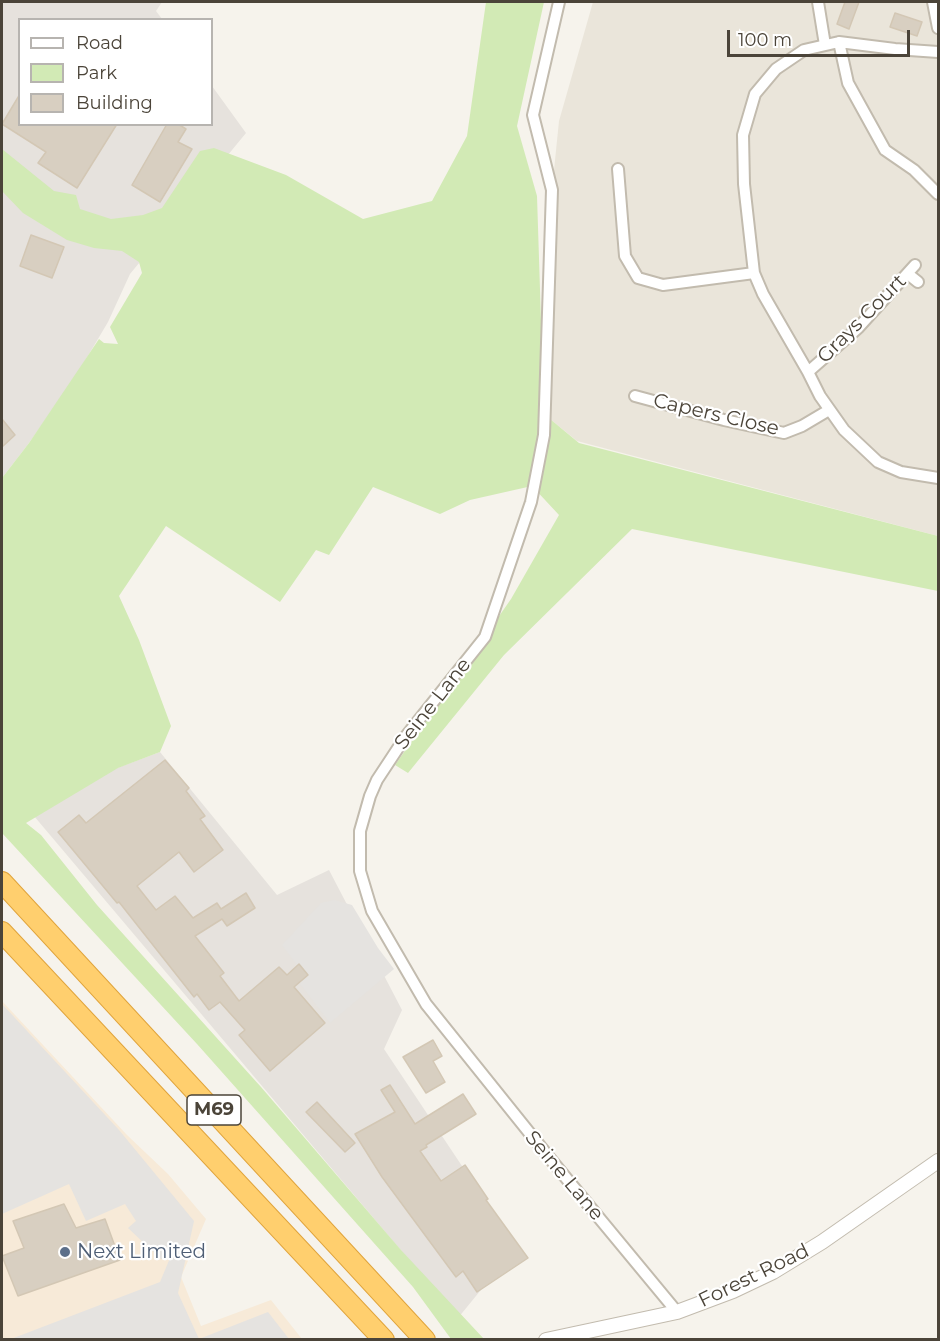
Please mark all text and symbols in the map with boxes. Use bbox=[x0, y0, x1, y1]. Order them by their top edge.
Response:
legend bbox=[18, 18, 213, 126]
scale bar bbox=[730, 18, 913, 56]
text: 100 m bbox=[738, 29, 792, 51]
text: Road bbox=[76, 32, 123, 54]
text: Park bbox=[76, 62, 117, 84]
text: Building bbox=[76, 92, 153, 114]
street label: Grays Court bbox=[813, 270, 911, 368]
street label: Capers Close bbox=[651, 389, 781, 441]
street label: Seine Lane bbox=[390, 653, 476, 755]
road number: M69 bbox=[187, 1095, 241, 1125]
street label: Seine Lane bbox=[520, 1126, 608, 1226]
street label: Forest Road bbox=[695, 1239, 813, 1313]
place label: Next Limited bbox=[77, 1240, 206, 1264]
marker: Next Limited bbox=[58, 1245, 72, 1259]

